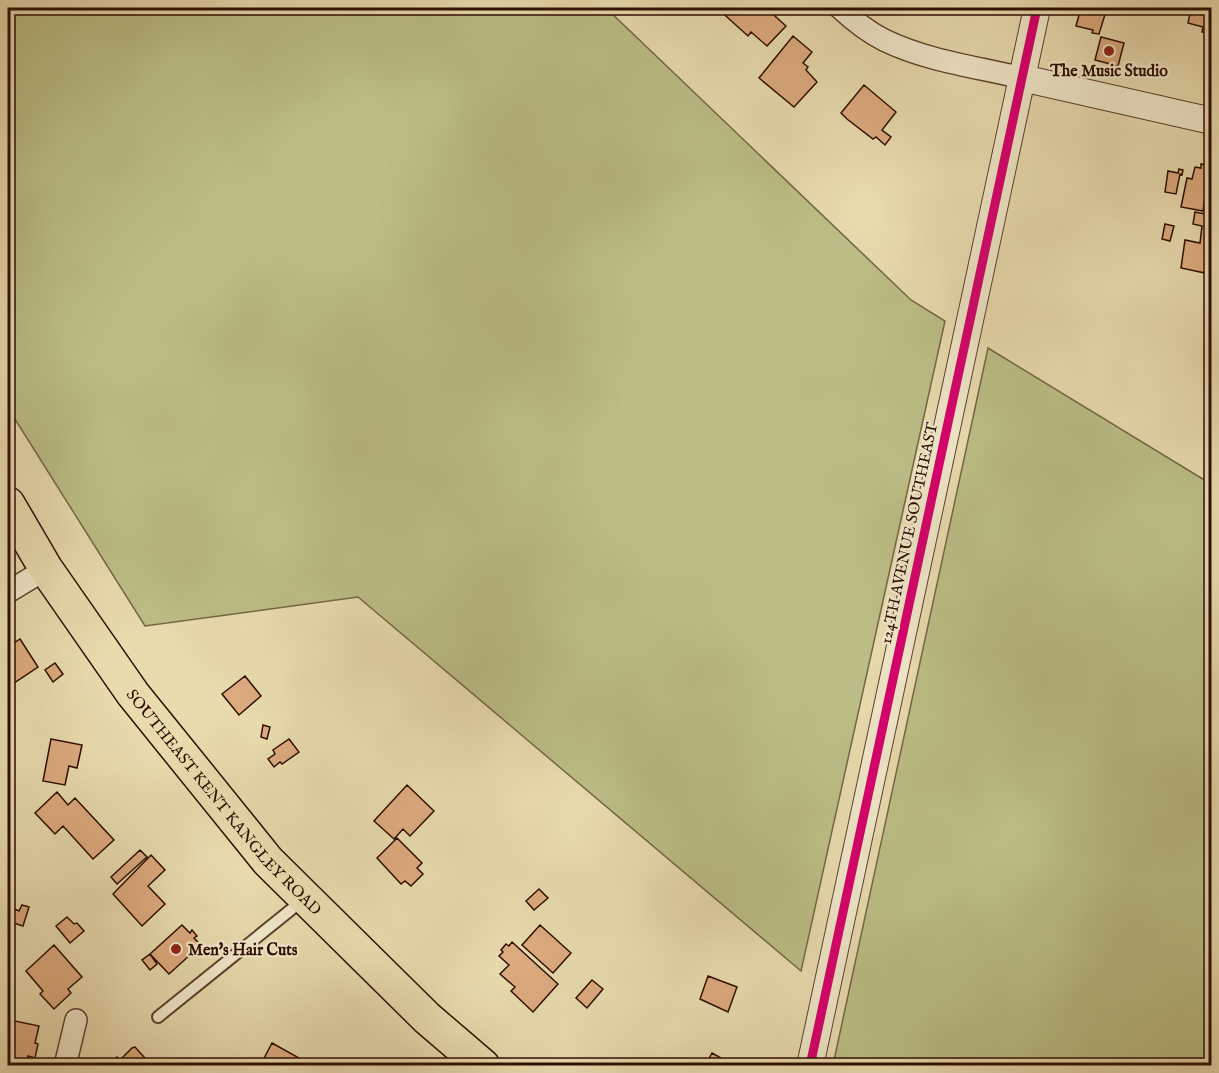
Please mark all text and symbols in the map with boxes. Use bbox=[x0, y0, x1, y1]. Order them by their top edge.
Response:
marker: The Music Studio bbox=[1102, 44, 1116, 58]
place label: The Music Studio bbox=[1049, 62, 1168, 82]
street label: 124TH AVENUE SOUTHEAST bbox=[877, 420, 943, 646]
street label: SOUTHEAST KENT KANGLEY ROAD bbox=[121, 686, 325, 920]
place label: Men's Hair Cuts bbox=[188, 941, 298, 961]
marker: Men's Hair Cuts bbox=[169, 942, 183, 956]

